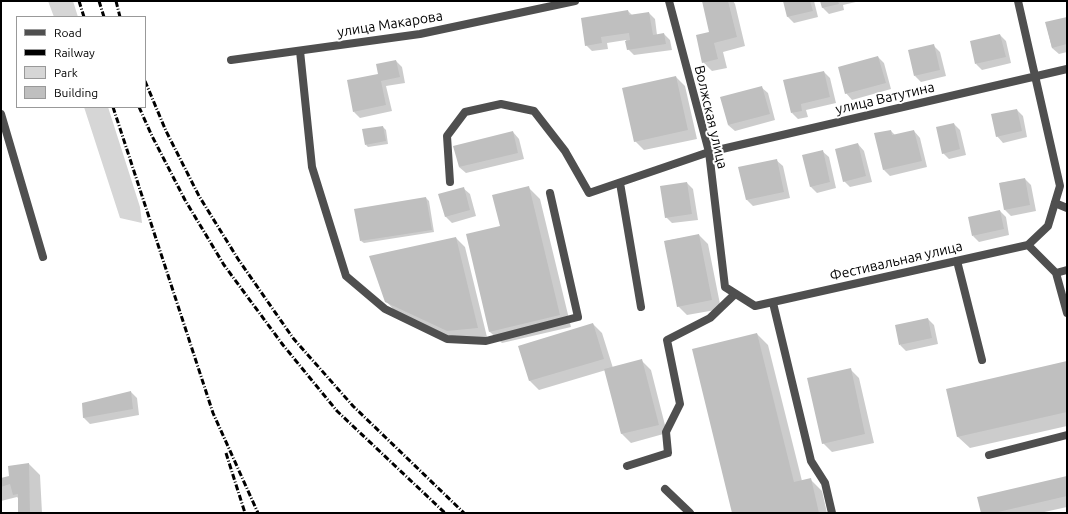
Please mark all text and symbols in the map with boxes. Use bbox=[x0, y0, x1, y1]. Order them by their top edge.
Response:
street label: улица Макарова bbox=[336, 7, 444, 41]
legend bbox=[16, 16, 146, 108]
text: Road bbox=[54, 26, 82, 39]
text: Railway bbox=[54, 46, 95, 59]
street label: Волжская улица bbox=[691, 64, 731, 170]
text: Park bbox=[54, 66, 78, 79]
street label: улица Ватутина bbox=[834, 78, 936, 118]
text: Building bbox=[54, 86, 98, 99]
street label: Фестивальная улица bbox=[828, 238, 964, 284]

